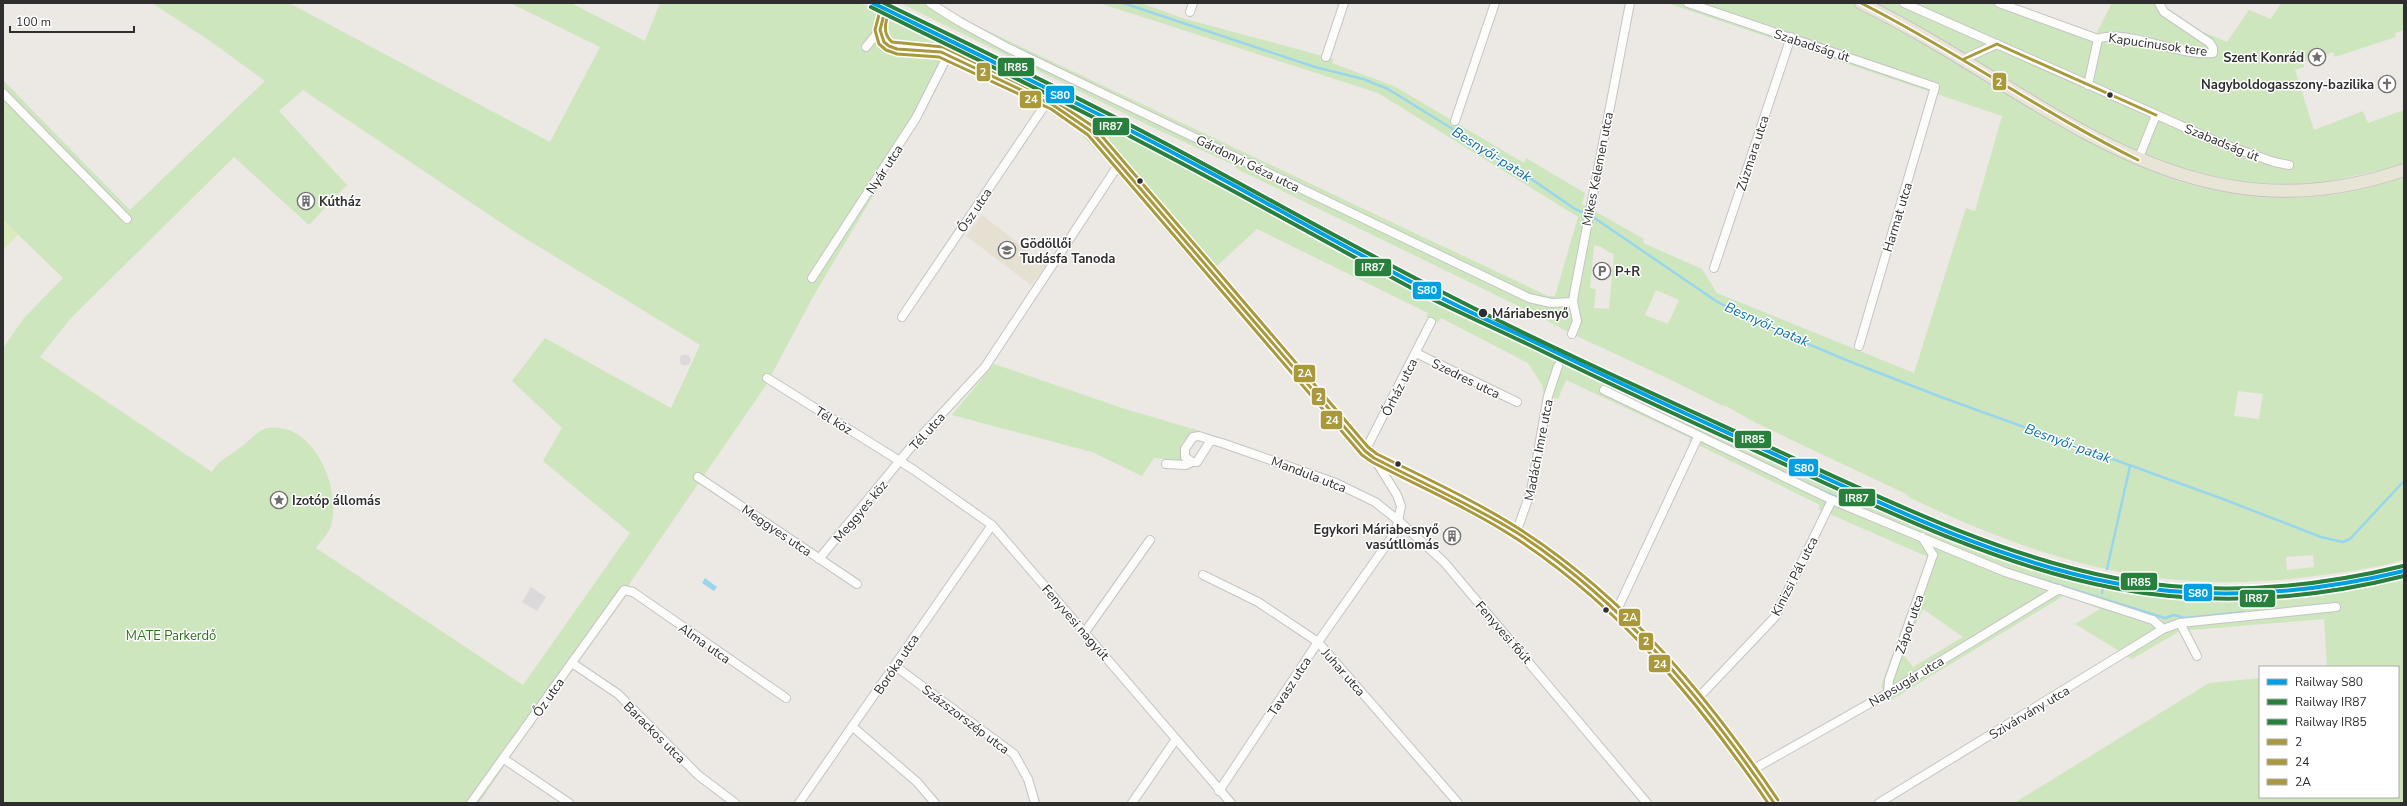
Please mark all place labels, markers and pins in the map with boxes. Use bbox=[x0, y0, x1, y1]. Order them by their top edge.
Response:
place icon: Szent Konrád bbox=[2307, 47, 2327, 67]
place label: Szent Konrád bbox=[2223, 49, 2304, 67]
church icon: Nagyboldogasszony-bazilika bbox=[2377, 74, 2397, 94]
place label: Nagyboldogasszony-bazilika bbox=[2201, 76, 2374, 94]
unlabelled marker bbox=[2105, 90, 2115, 100]
unlabelled marker bbox=[1135, 176, 1145, 186]
building icon: Kútház bbox=[296, 191, 316, 211]
place label: Kútház bbox=[319, 193, 361, 211]
place label: Gödöllői Tudásfa Tanoda bbox=[1020, 235, 1115, 268]
school or university icon: Gödöllői Tudásfa Tanoda bbox=[997, 240, 1017, 260]
parking icon: P+R bbox=[1592, 261, 1612, 281]
place label: P+R bbox=[1615, 263, 1640, 281]
place label: Máriabesnyő bbox=[1492, 305, 1569, 323]
marker: Máriabesnyő bbox=[1477, 307, 1489, 319]
unlabelled marker bbox=[1393, 459, 1403, 469]
place icon: Izotóp állomás bbox=[269, 490, 289, 510]
place label: Izotóp állomás bbox=[292, 492, 381, 510]
place label: Egykori Máriabesnyő vasútllomás bbox=[1313, 521, 1439, 554]
building icon: Egykori Máriabesnyő vasútllomás bbox=[1442, 526, 1462, 546]
unlabelled marker bbox=[1601, 605, 1611, 615]

